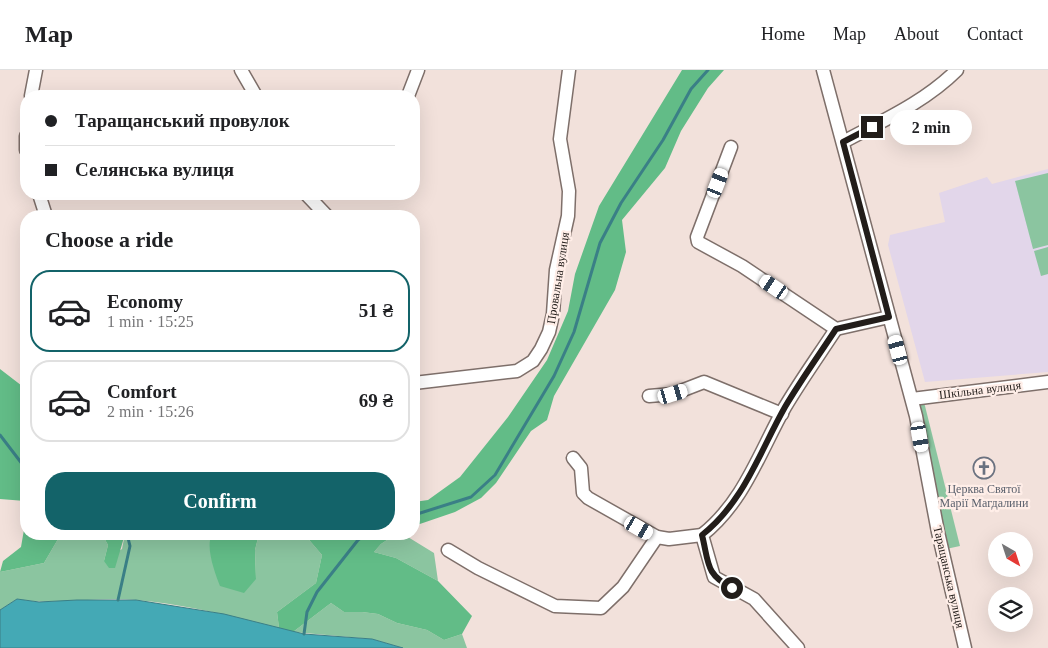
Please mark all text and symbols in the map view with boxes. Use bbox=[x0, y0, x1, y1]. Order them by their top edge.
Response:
text: Map bbox=[25, 21, 73, 47]
text: Home bbox=[761, 24, 805, 44]
text: Map bbox=[833, 24, 866, 44]
text: About bbox=[894, 24, 939, 44]
text: Contact bbox=[967, 24, 1023, 44]
text: Таращанський провулок bbox=[75, 110, 290, 131]
callout: 2 min bbox=[890, 110, 972, 144]
route end bbox=[861, 116, 883, 138]
text: 2 min bbox=[912, 119, 950, 136]
text: Селянська вулиця bbox=[75, 159, 234, 180]
car bbox=[705, 166, 730, 200]
text: Choose a ride bbox=[45, 227, 173, 252]
street label: Провальна вулиця bbox=[544, 231, 572, 325]
car bbox=[757, 272, 790, 302]
icon: car bbox=[47, 289, 92, 334]
text: Economy bbox=[107, 291, 183, 312]
text: 51 ₴ bbox=[359, 300, 393, 321]
text: 1 min · 15:25 bbox=[107, 313, 194, 330]
car bbox=[886, 334, 909, 366]
street label: Шкільна вулиця bbox=[938, 378, 1022, 402]
icon: car bbox=[47, 379, 92, 424]
text: Comfort bbox=[107, 381, 177, 402]
car bbox=[656, 383, 689, 405]
text: 69 ₴ bbox=[359, 390, 393, 411]
text: 2 min · 15:26 bbox=[107, 403, 194, 420]
car bbox=[910, 421, 929, 453]
church icon: Церква Святої Марії Магдалини bbox=[972, 456, 996, 480]
button: Confirm bbox=[45, 472, 395, 530]
place label: Церква Святої Марії Магдалини bbox=[940, 482, 1029, 510]
car bbox=[622, 514, 655, 542]
street label: Таращанська вулиця bbox=[930, 524, 968, 630]
north arrow bbox=[988, 532, 1032, 578]
map controls bbox=[988, 532, 1033, 632]
route start bbox=[721, 577, 743, 599]
button: layers bbox=[988, 587, 1033, 632]

